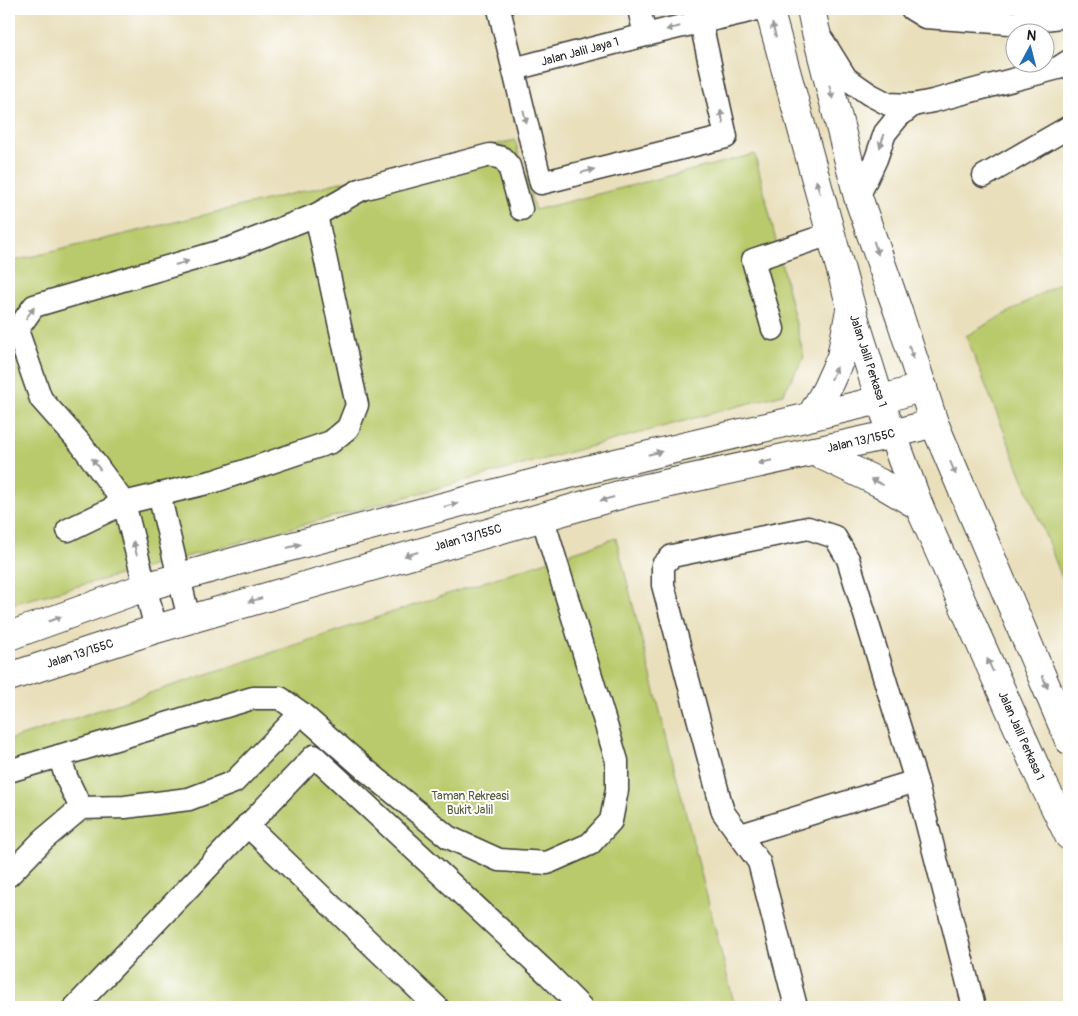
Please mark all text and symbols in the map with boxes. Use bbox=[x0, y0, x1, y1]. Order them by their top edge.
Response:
north arrow bbox=[1006, 22, 1056, 72]
one-way arrow bbox=[770, 23, 778, 38]
one-way arrow bbox=[666, 24, 681, 32]
text: N bbox=[1026, 27, 1037, 45]
street label: Jalan Jalil Jaya 1 bbox=[539, 34, 621, 70]
one-way arrow bbox=[827, 84, 835, 99]
one-way arrow bbox=[521, 109, 529, 124]
one-way arrow bbox=[718, 109, 726, 124]
one-way arrow bbox=[878, 134, 886, 149]
one-way arrow bbox=[581, 167, 596, 175]
one-way arrow bbox=[813, 179, 821, 194]
one-way arrow bbox=[872, 241, 880, 256]
one-way arrow bbox=[175, 258, 190, 266]
one-way arrow bbox=[24, 307, 35, 320]
street label: Jalan Jalil Perkasa 1 bbox=[846, 313, 890, 409]
one-way arrow bbox=[908, 344, 916, 359]
one-way arrow bbox=[830, 365, 838, 380]
street label: Jalan 13/155C bbox=[825, 426, 897, 456]
one-way arrow bbox=[647, 449, 662, 457]
one-way arrow bbox=[91, 457, 101, 471]
one-way arrow bbox=[758, 458, 773, 466]
one-way arrow bbox=[950, 461, 958, 475]
one-way arrow bbox=[870, 478, 884, 486]
one-way arrow bbox=[599, 495, 614, 503]
one-way arrow bbox=[443, 501, 458, 509]
street label: Jalan 13/155C bbox=[432, 521, 504, 555]
one-way arrow bbox=[131, 540, 139, 555]
one-way arrow bbox=[286, 542, 301, 550]
one-way arrow bbox=[404, 551, 419, 559]
one-way arrow bbox=[248, 596, 263, 604]
one-way arrow bbox=[47, 615, 62, 622]
street label: Jalan 13/155C bbox=[45, 636, 115, 672]
one-way arrow bbox=[985, 658, 993, 672]
one-way arrow bbox=[1041, 675, 1049, 689]
street label: Jalan Jalil Perkasa 1 bbox=[995, 689, 1047, 783]
park label: Taman Rekreasi Bukit Jalil bbox=[431, 789, 509, 818]

